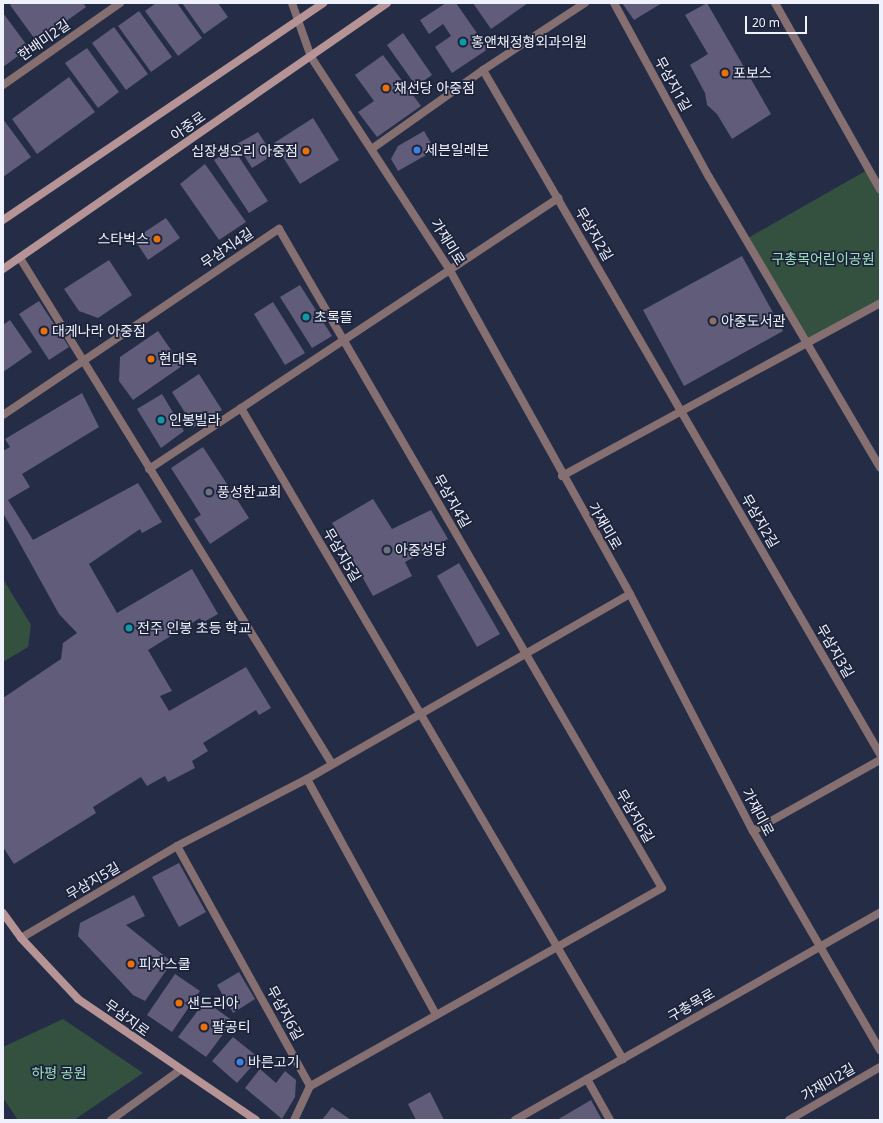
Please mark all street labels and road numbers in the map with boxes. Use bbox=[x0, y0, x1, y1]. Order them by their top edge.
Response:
street label: 한배미2길 bbox=[15, 16, 73, 64]
street label: 무삼지1길 bbox=[651, 54, 695, 114]
street label: 아중로 bbox=[167, 108, 209, 144]
street label: 무삼지2길 bbox=[572, 204, 616, 264]
street label: 가재미로 bbox=[427, 216, 469, 268]
street label: 무삼지4길 bbox=[198, 224, 256, 272]
street label: 무삼지4길 bbox=[430, 471, 474, 531]
street label: 무삼지2길 bbox=[738, 491, 782, 551]
street label: 가재미로 bbox=[585, 499, 625, 553]
street label: 무삼지5길 bbox=[320, 525, 364, 585]
street label: 무삼지3길 bbox=[813, 621, 857, 681]
street label: 가재미로 bbox=[738, 785, 778, 839]
street label: 무삼지6길 bbox=[612, 786, 658, 846]
street label: 무삼지5길 bbox=[63, 859, 123, 903]
street label: 무삼지6길 bbox=[263, 983, 307, 1043]
street label: 구총목로 bbox=[664, 985, 718, 1025]
street label: 무삼지로 bbox=[101, 996, 153, 1040]
street label: 가재미2길 bbox=[798, 1060, 858, 1104]

